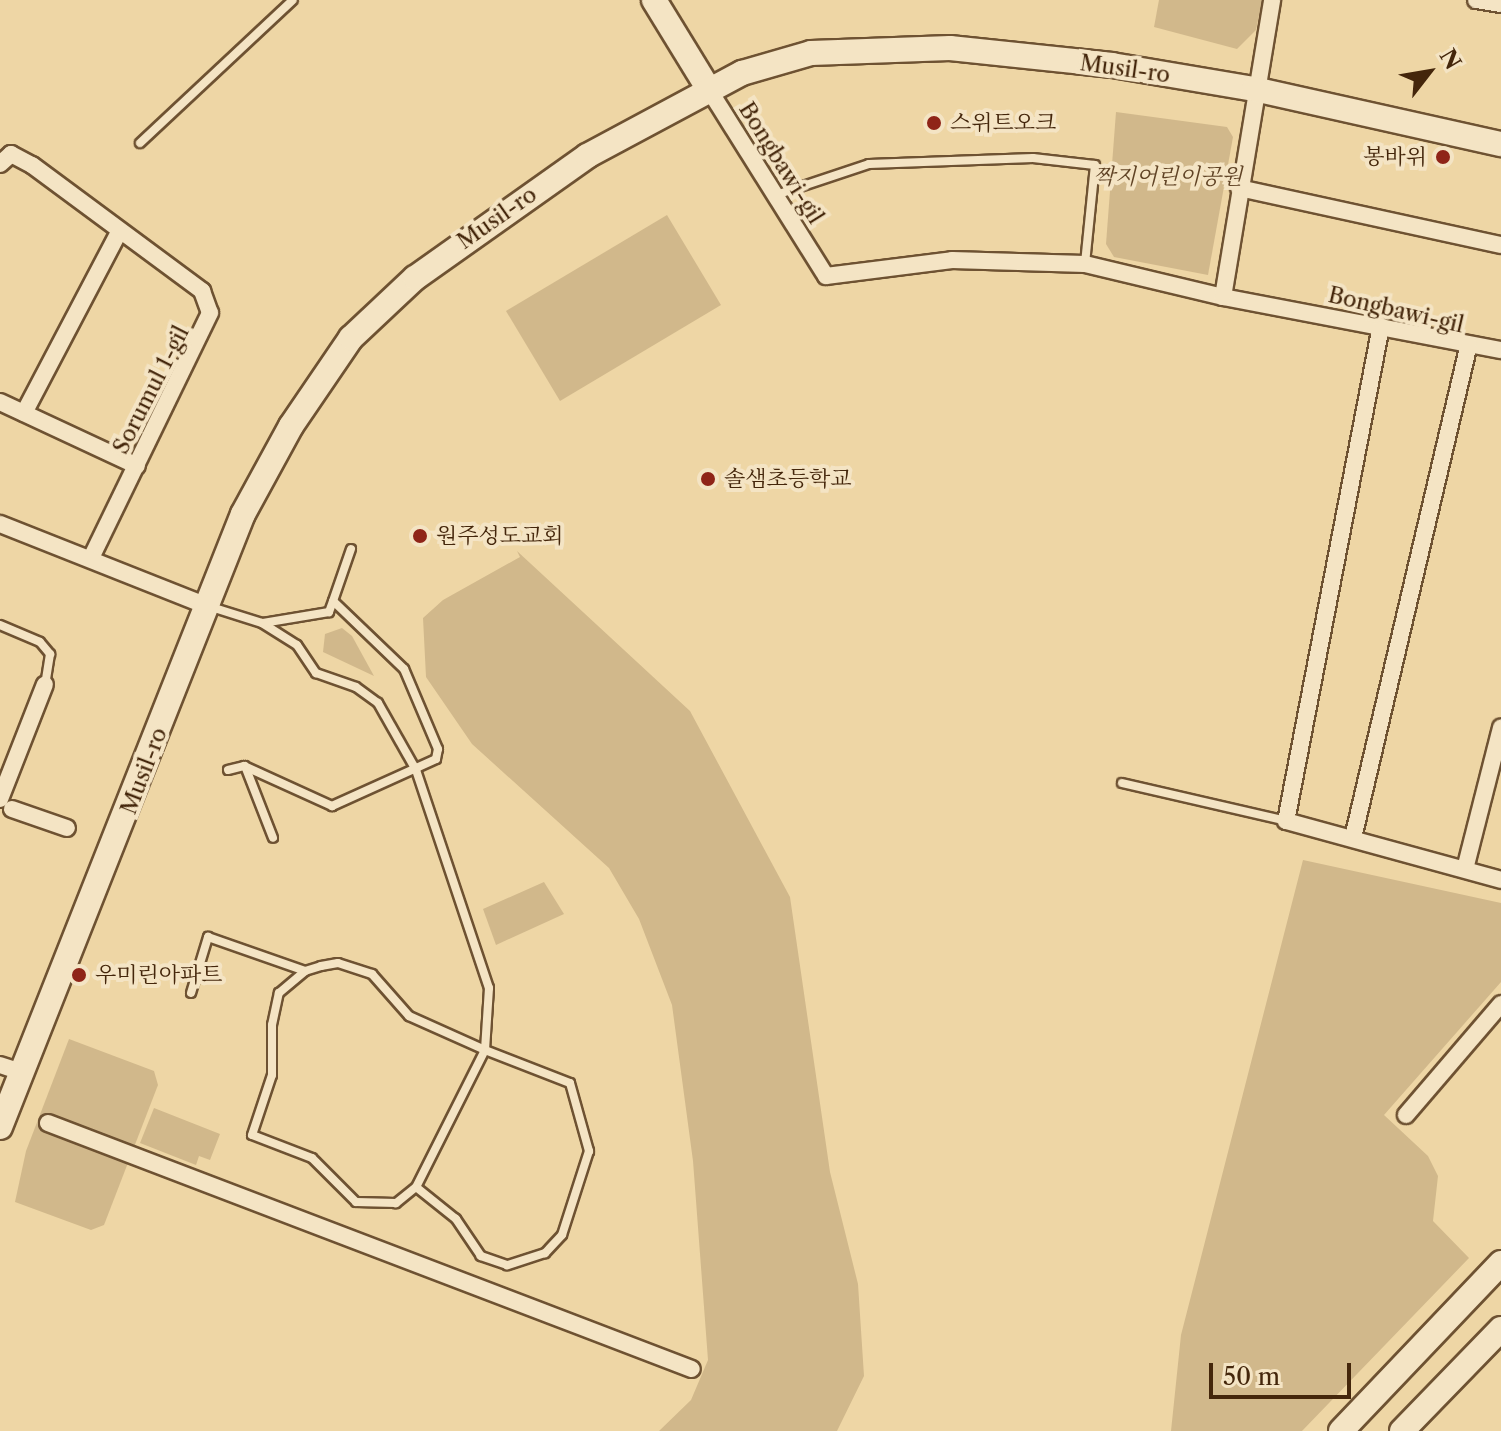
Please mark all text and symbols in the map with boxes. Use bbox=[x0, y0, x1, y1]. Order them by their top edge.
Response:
north arrow bbox=[1389, 32, 1469, 112]
text: N bbox=[1434, 44, 1466, 75]
street label: Musil-ro bbox=[1078, 50, 1172, 88]
street label: Bongbawi-gil bbox=[733, 97, 829, 229]
place label: 스위트오크 bbox=[950, 110, 1056, 136]
marker: 스위트오크 bbox=[925, 114, 943, 132]
place label: 봉바위 bbox=[1363, 144, 1427, 170]
marker: 봉바위 bbox=[1434, 148, 1452, 166]
park label: 짝지어린이공원 bbox=[1094, 164, 1242, 190]
street label: Musil-ro bbox=[452, 181, 542, 255]
street label: Bongbawi-gil bbox=[1326, 282, 1466, 338]
street label: Sorumul 1-gil bbox=[107, 322, 195, 458]
place label: 솔샘초등학교 bbox=[724, 466, 852, 492]
marker: 솔샘초등학교 bbox=[699, 470, 717, 488]
place label: 원주성도교회 bbox=[436, 523, 564, 549]
marker: 원주성도교회 bbox=[411, 527, 429, 545]
street label: Musil-ro bbox=[115, 724, 173, 818]
place label: 우미린아파트 bbox=[95, 962, 223, 988]
marker: 우미린아파트 bbox=[70, 966, 88, 984]
scale bar bbox=[1213, 1347, 1355, 1397]
text: 50 m bbox=[1223, 1362, 1280, 1391]

